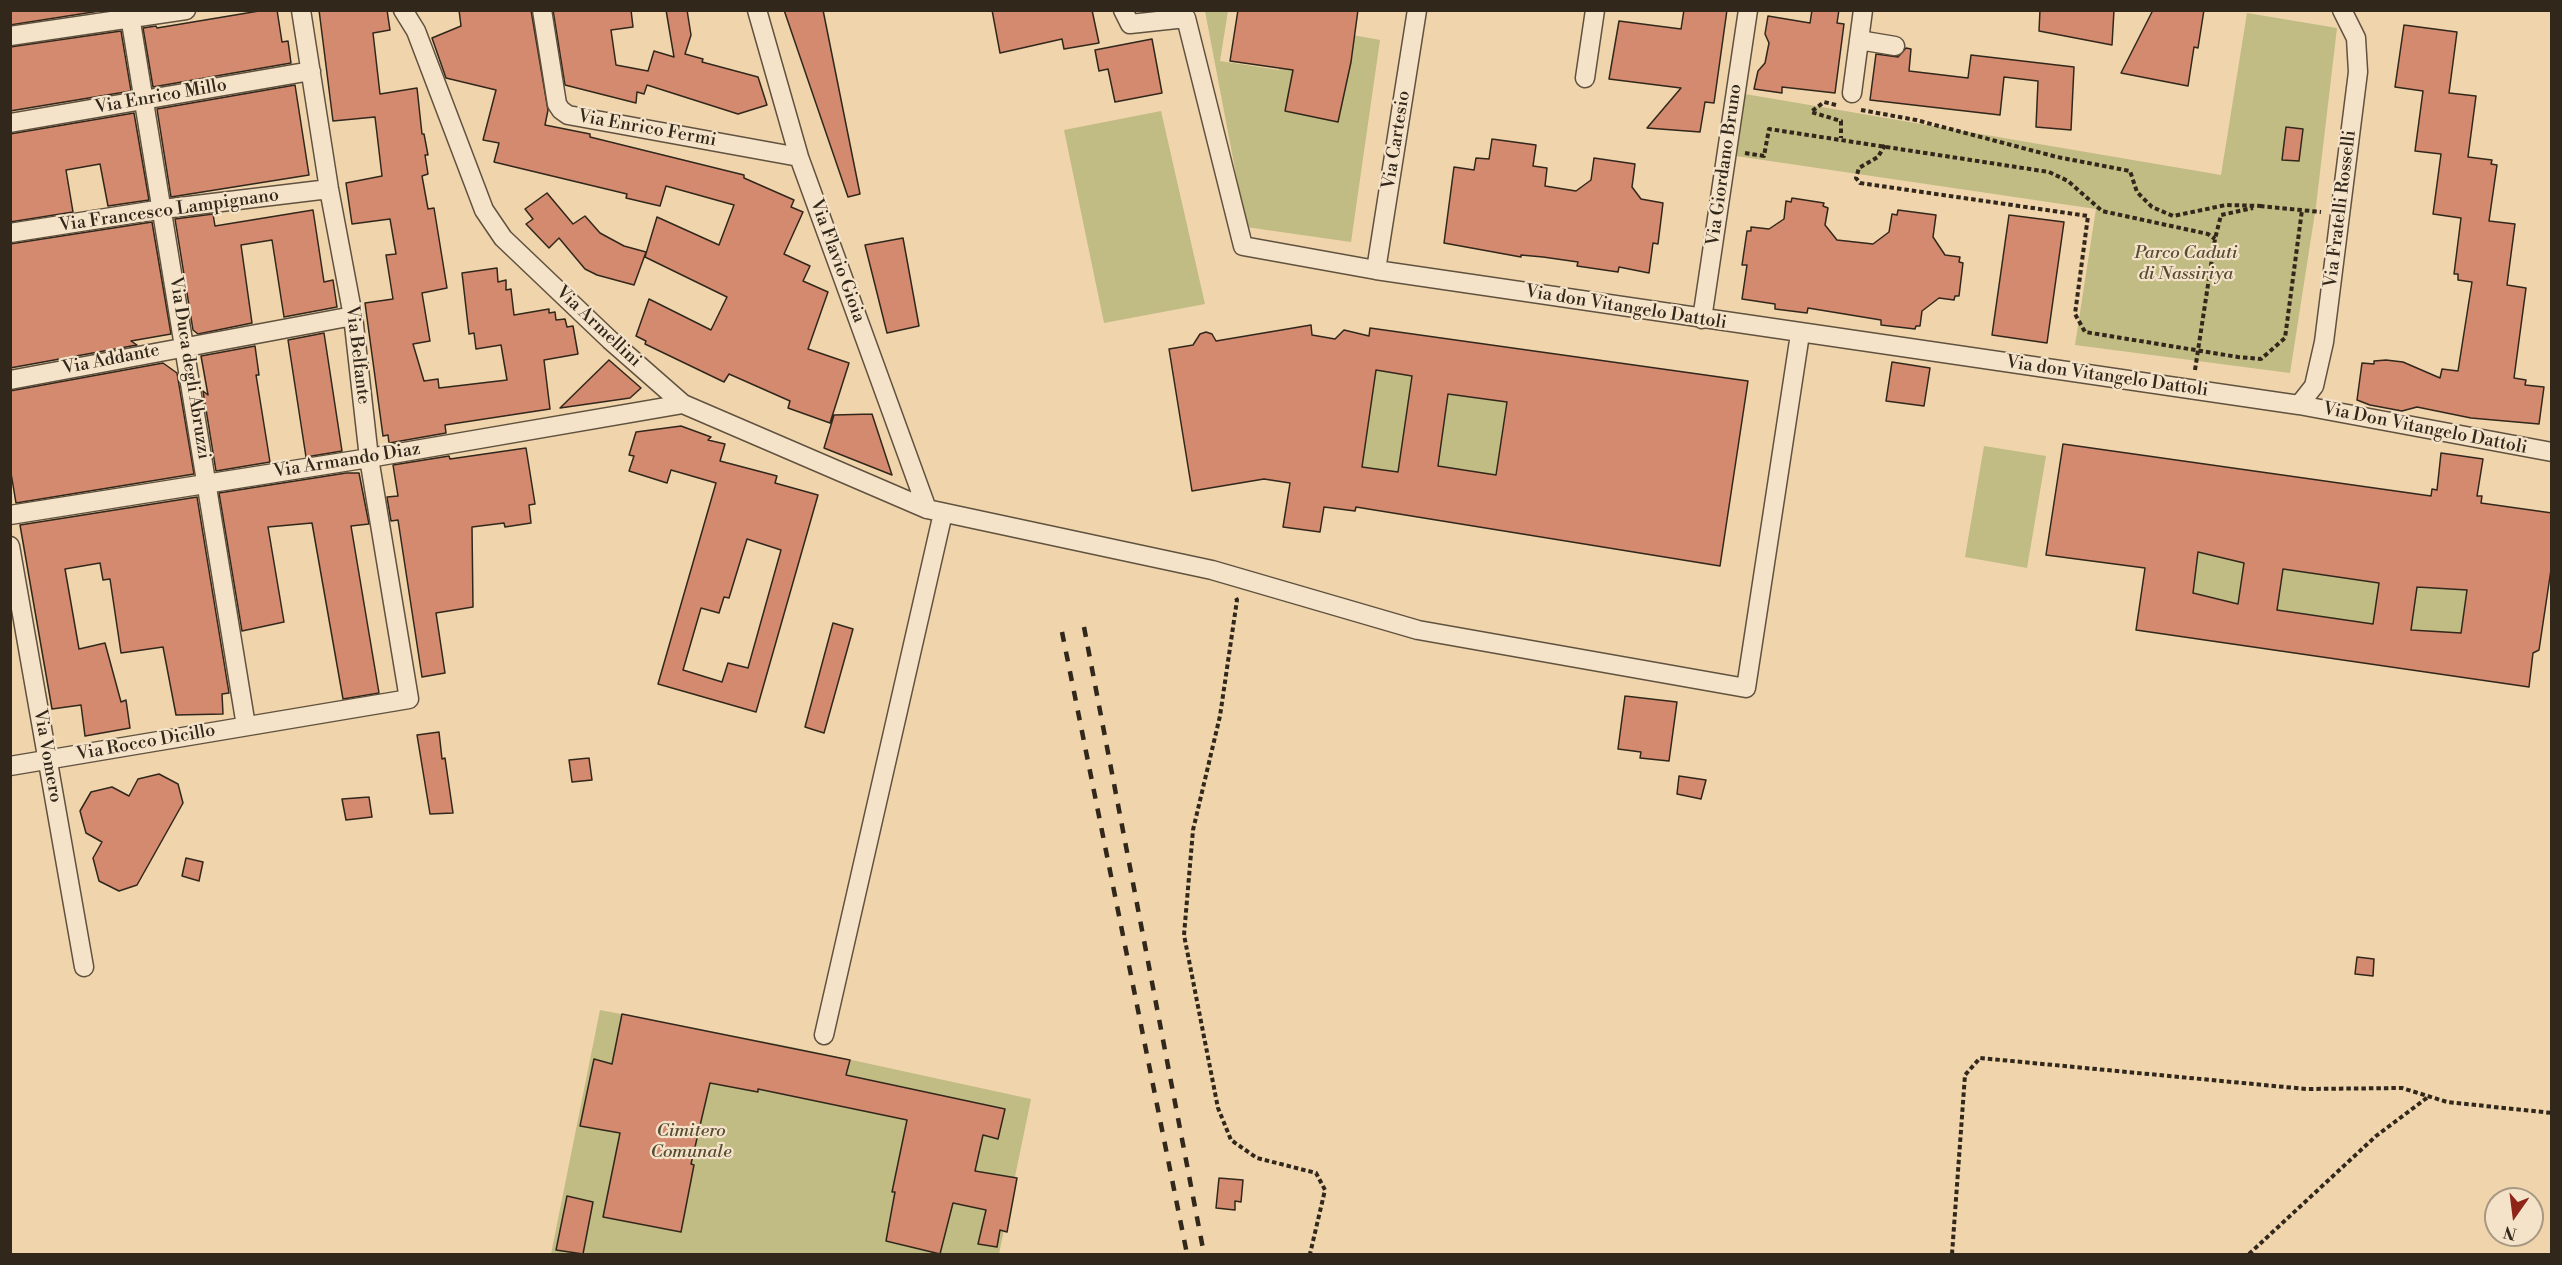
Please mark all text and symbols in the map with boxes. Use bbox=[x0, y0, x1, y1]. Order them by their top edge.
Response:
street label: Via Enrico Millo bbox=[93, 75, 229, 119]
street label: Via Giordano Bruno bbox=[1703, 83, 1747, 247]
street label: Via Cartesio bbox=[1379, 89, 1415, 191]
street label: Via Enrico Fermi bbox=[576, 106, 718, 152]
street label: Via Fratelli Rosselli bbox=[2321, 129, 2361, 289]
street label: Via Francesco Lampignano bbox=[58, 185, 280, 237]
street label: Via Flavio Gioia bbox=[805, 196, 869, 326]
park label: Parco Caduti di Nassiriya bbox=[2134, 243, 2238, 286]
street label: Via Duca degli Abruzzi bbox=[164, 275, 214, 461]
street label: Via don Vitangelo Dattoli bbox=[1524, 281, 1728, 335]
street label: Via Armellini bbox=[551, 282, 645, 372]
street label: Via Belfante bbox=[340, 304, 374, 406]
street label: Via Addante bbox=[61, 340, 161, 380]
street label: Via don Vitangelo Dattoli bbox=[2005, 352, 2209, 402]
street label: Via Don Vitangelo Dattoli bbox=[2321, 399, 2529, 459]
street label: Via Armando Diaz bbox=[272, 439, 422, 483]
street label: Via Vomero bbox=[28, 708, 66, 804]
street label: Via Rocco Dicillo bbox=[75, 720, 217, 766]
park label: Cimitero Comunale bbox=[650, 1121, 732, 1164]
north arrow bbox=[2484, 1187, 2544, 1247]
text: N bbox=[2502, 1221, 2519, 1244]

